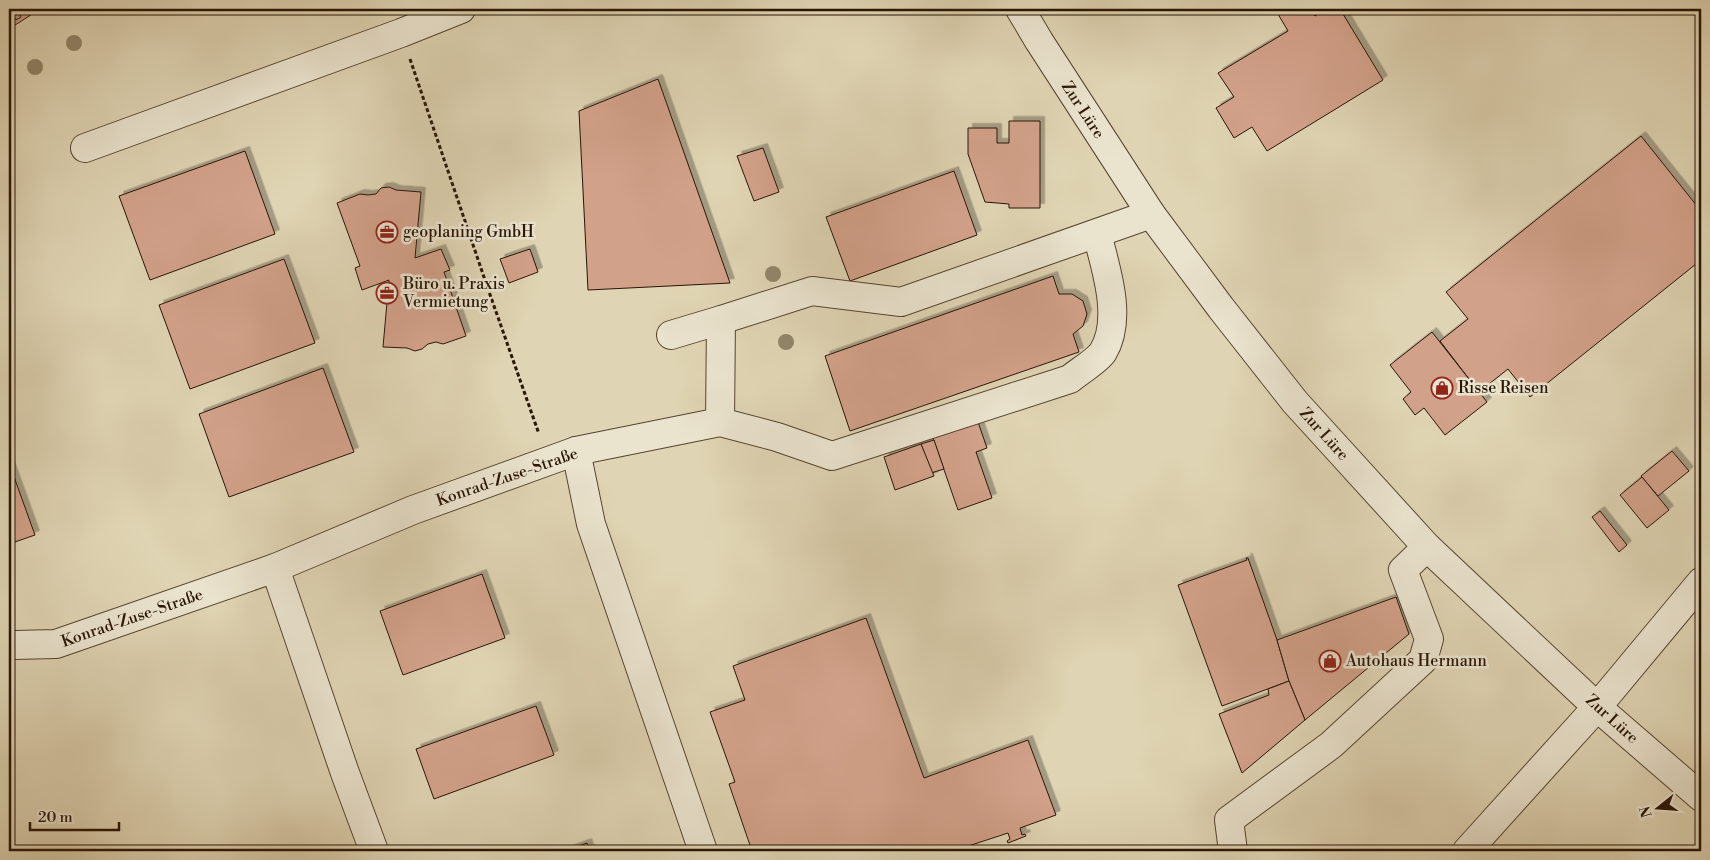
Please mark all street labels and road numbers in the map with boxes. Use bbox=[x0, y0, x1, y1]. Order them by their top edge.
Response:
street label: Zur Lüre bbox=[1057, 78, 1109, 142]
street label: Zur Lüre bbox=[1295, 403, 1353, 465]
street label: Konrad-Zuse-Straße bbox=[434, 443, 580, 511]
street label: Konrad-Zuse-Straße bbox=[59, 584, 205, 652]
street label: Zur Lüre bbox=[1581, 690, 1643, 748]

